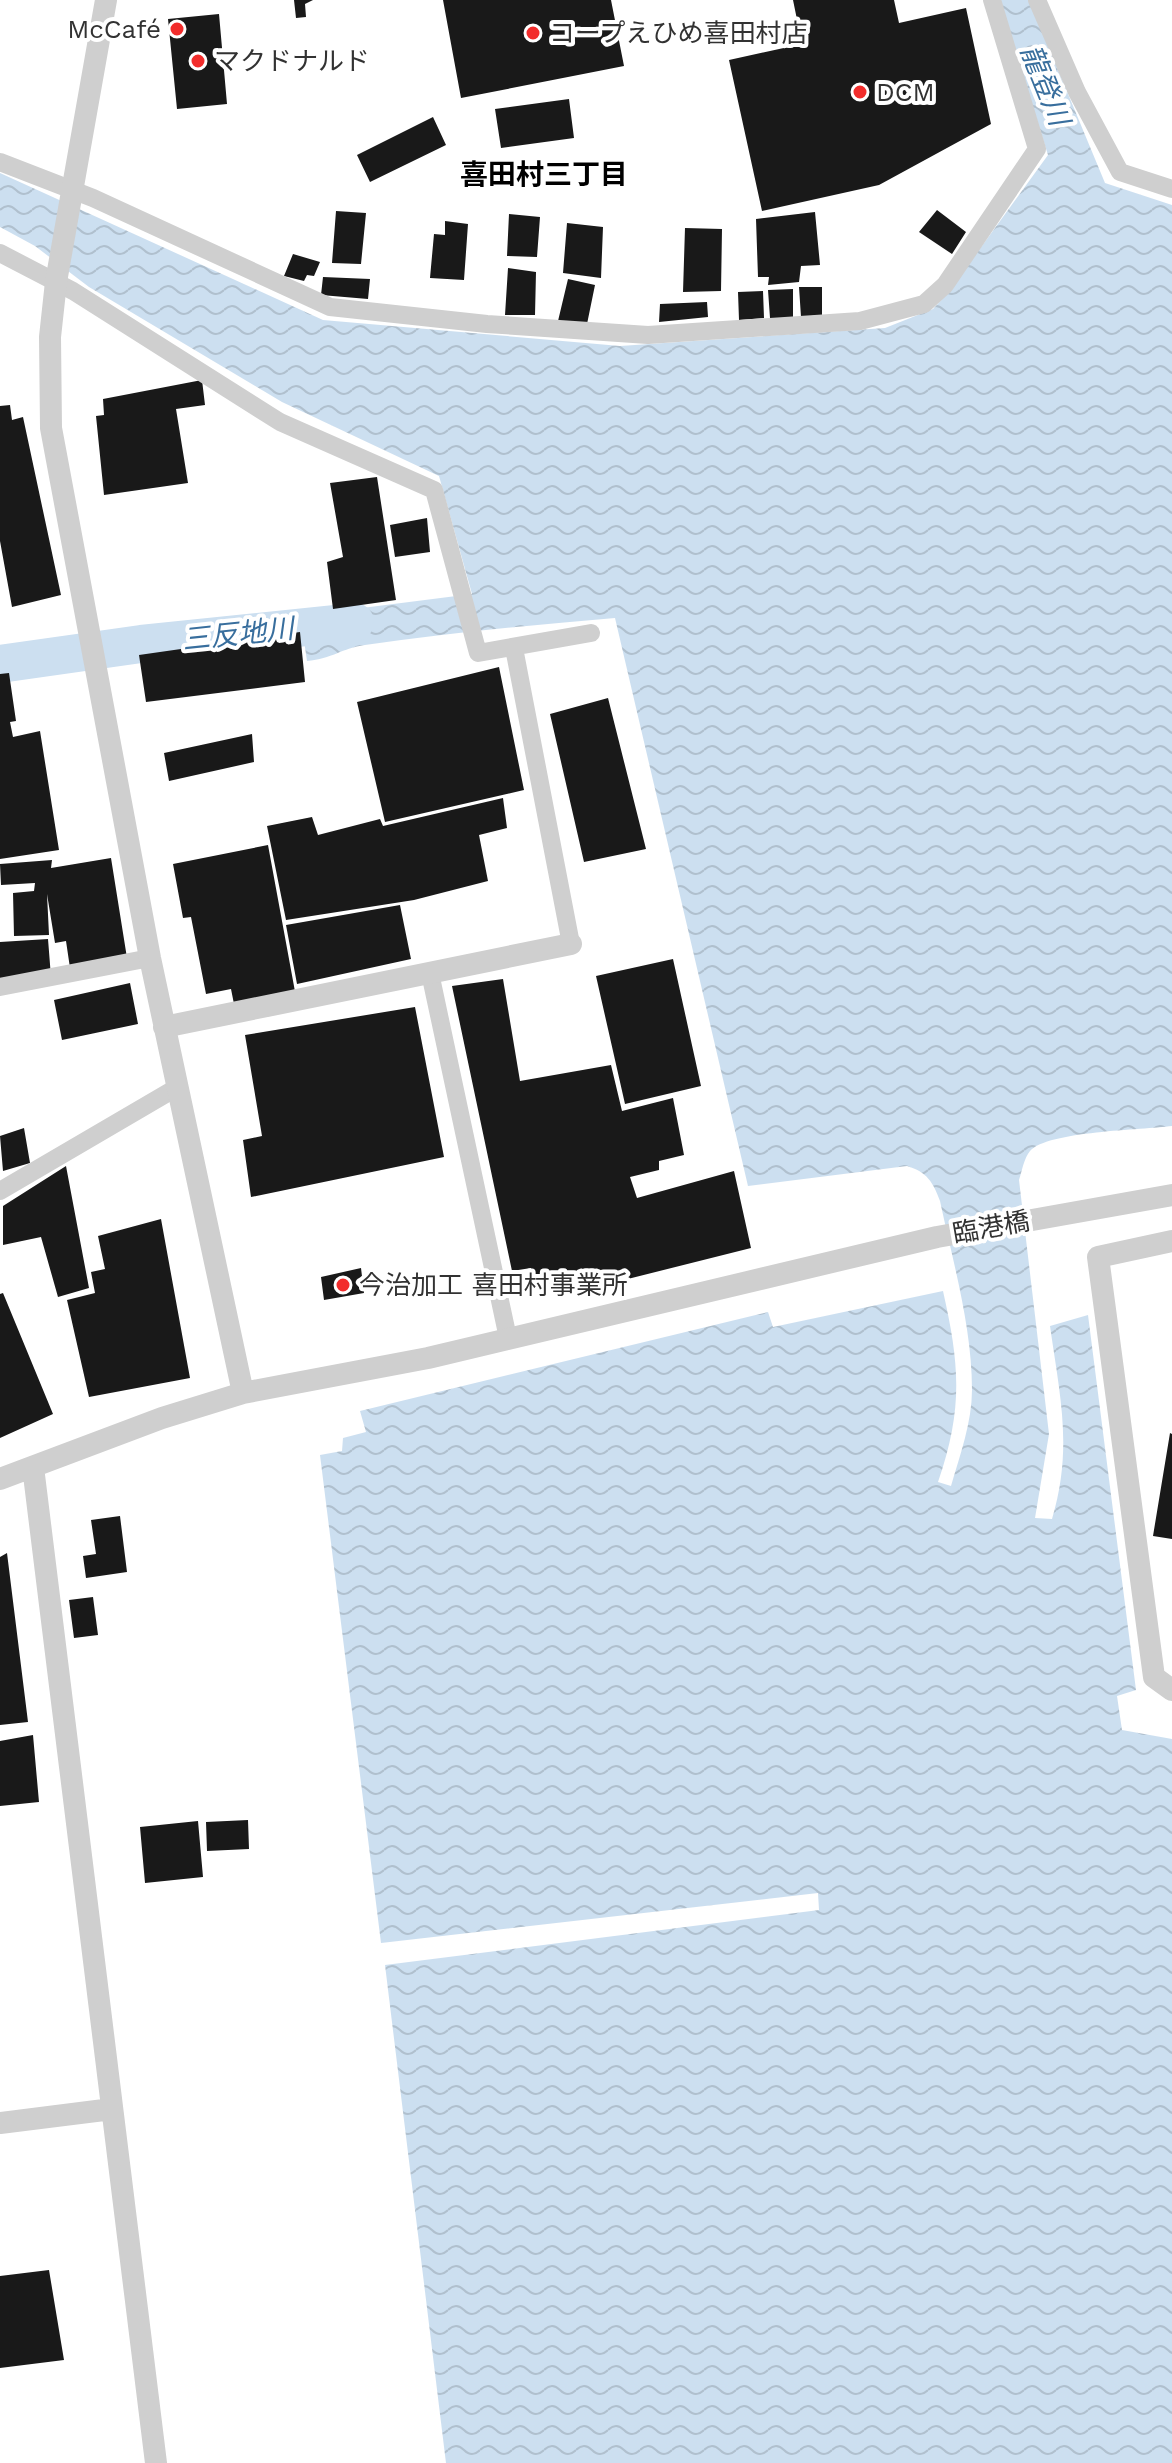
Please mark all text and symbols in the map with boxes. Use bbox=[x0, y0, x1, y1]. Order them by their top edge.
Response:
place label: McCafé bbox=[67, 14, 161, 44]
place label: コープえひめ喜田村店 bbox=[549, 18, 807, 48]
marker: McCafé bbox=[168, 20, 186, 38]
marker: コープえひめ喜田村店 bbox=[524, 24, 542, 42]
water label: 龍登川 bbox=[1014, 40, 1077, 133]
place label: マクドナルド bbox=[214, 46, 370, 76]
marker: マクドナルド bbox=[189, 52, 207, 70]
place label: DCM bbox=[876, 77, 935, 107]
marker: DCM bbox=[851, 83, 869, 101]
district label: 喜田村三丁目 bbox=[460, 158, 628, 191]
water label: 三反地川 bbox=[181, 611, 298, 656]
street label: 臨港橋 bbox=[950, 1205, 1032, 1249]
place label: 今治加工 喜田村事業所 bbox=[359, 1270, 628, 1300]
marker: 今治加工 喜田村事業所 bbox=[334, 1276, 352, 1294]

